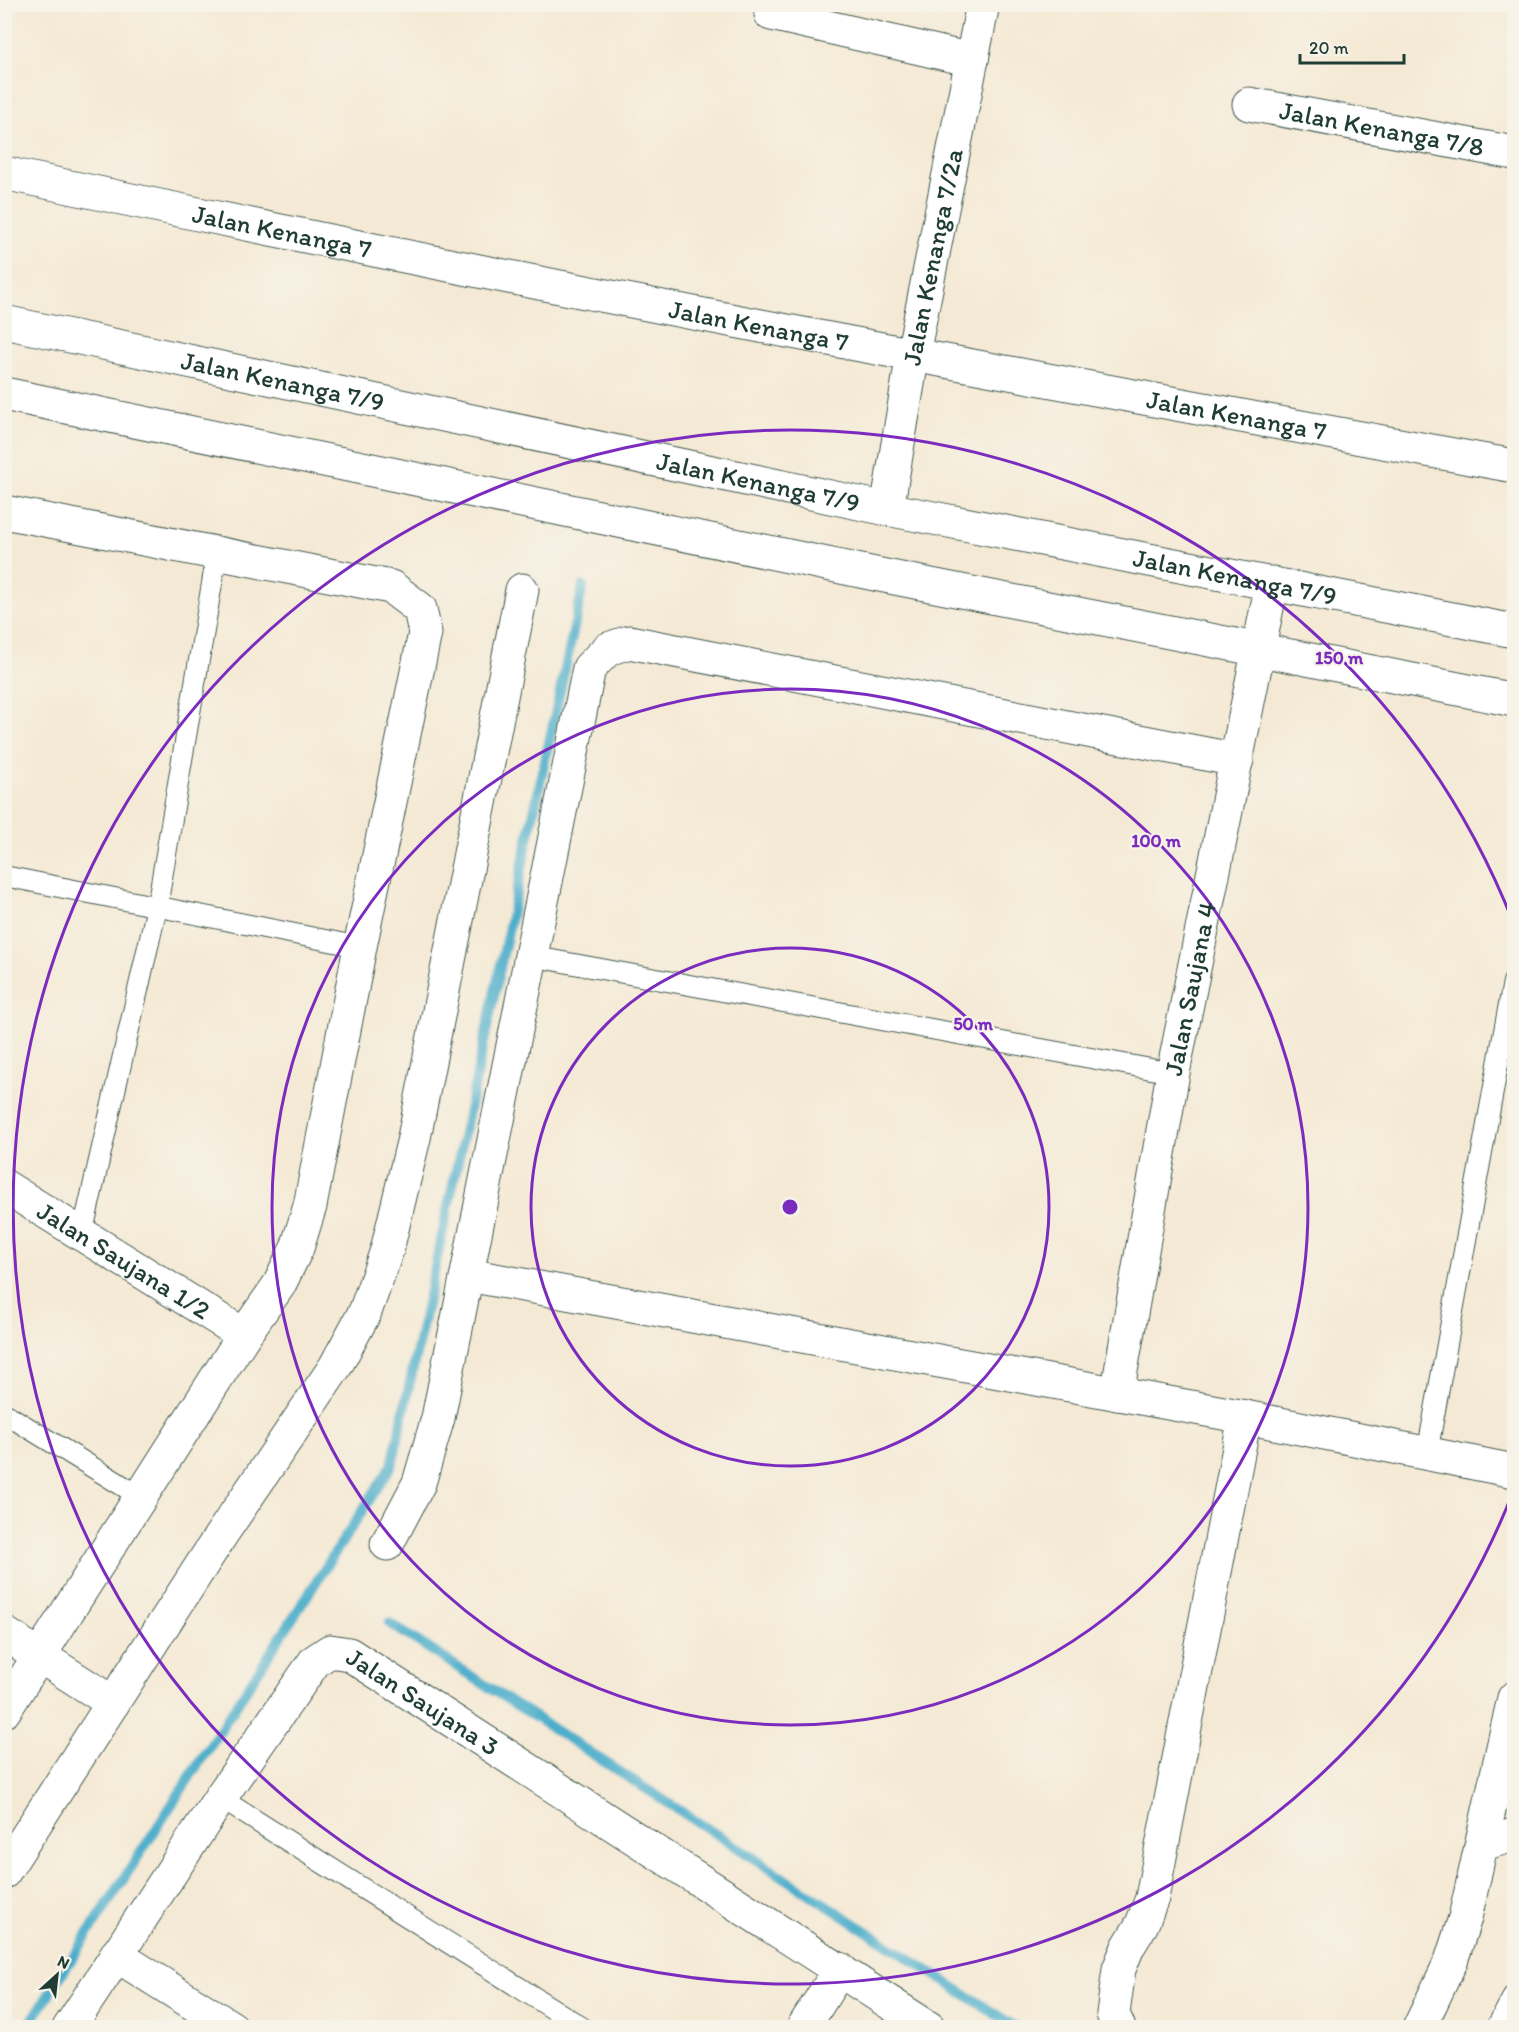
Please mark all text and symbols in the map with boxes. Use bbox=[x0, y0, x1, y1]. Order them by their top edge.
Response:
scale bar bbox=[1300, 27, 1404, 65]
text: 20 m bbox=[1309, 37, 1349, 59]
street label: Jalan Kenanga 7/8 bbox=[1277, 94, 1487, 163]
street label: Jalan Kenanga 7/2a bbox=[895, 145, 970, 368]
street label: Jalan Kenanga 7 bbox=[189, 197, 374, 265]
street label: Jalan Kenanga 7 bbox=[666, 293, 851, 358]
street label: Jalan Kenanga 7/9 bbox=[178, 344, 387, 418]
street label: Jalan Kenanga 7 bbox=[1144, 383, 1329, 447]
street label: Jalan Kenanga 7/9 bbox=[654, 445, 863, 519]
street label: Jalan Kenanga 7/9 bbox=[1130, 541, 1339, 612]
text: 150 m bbox=[1315, 647, 1364, 669]
text: 100 m bbox=[1131, 830, 1182, 852]
street label: Jalan Saujana 4 bbox=[1157, 898, 1223, 1078]
text: 50 m bbox=[953, 1013, 994, 1035]
street label: Jalan Saujana 1/2 bbox=[31, 1195, 217, 1326]
centre of rings bbox=[780, 1197, 800, 1217]
street label: Jalan Saujana 3 bbox=[340, 1641, 505, 1763]
north arrow bbox=[27, 1945, 87, 2005]
text: N bbox=[54, 1951, 73, 1973]

